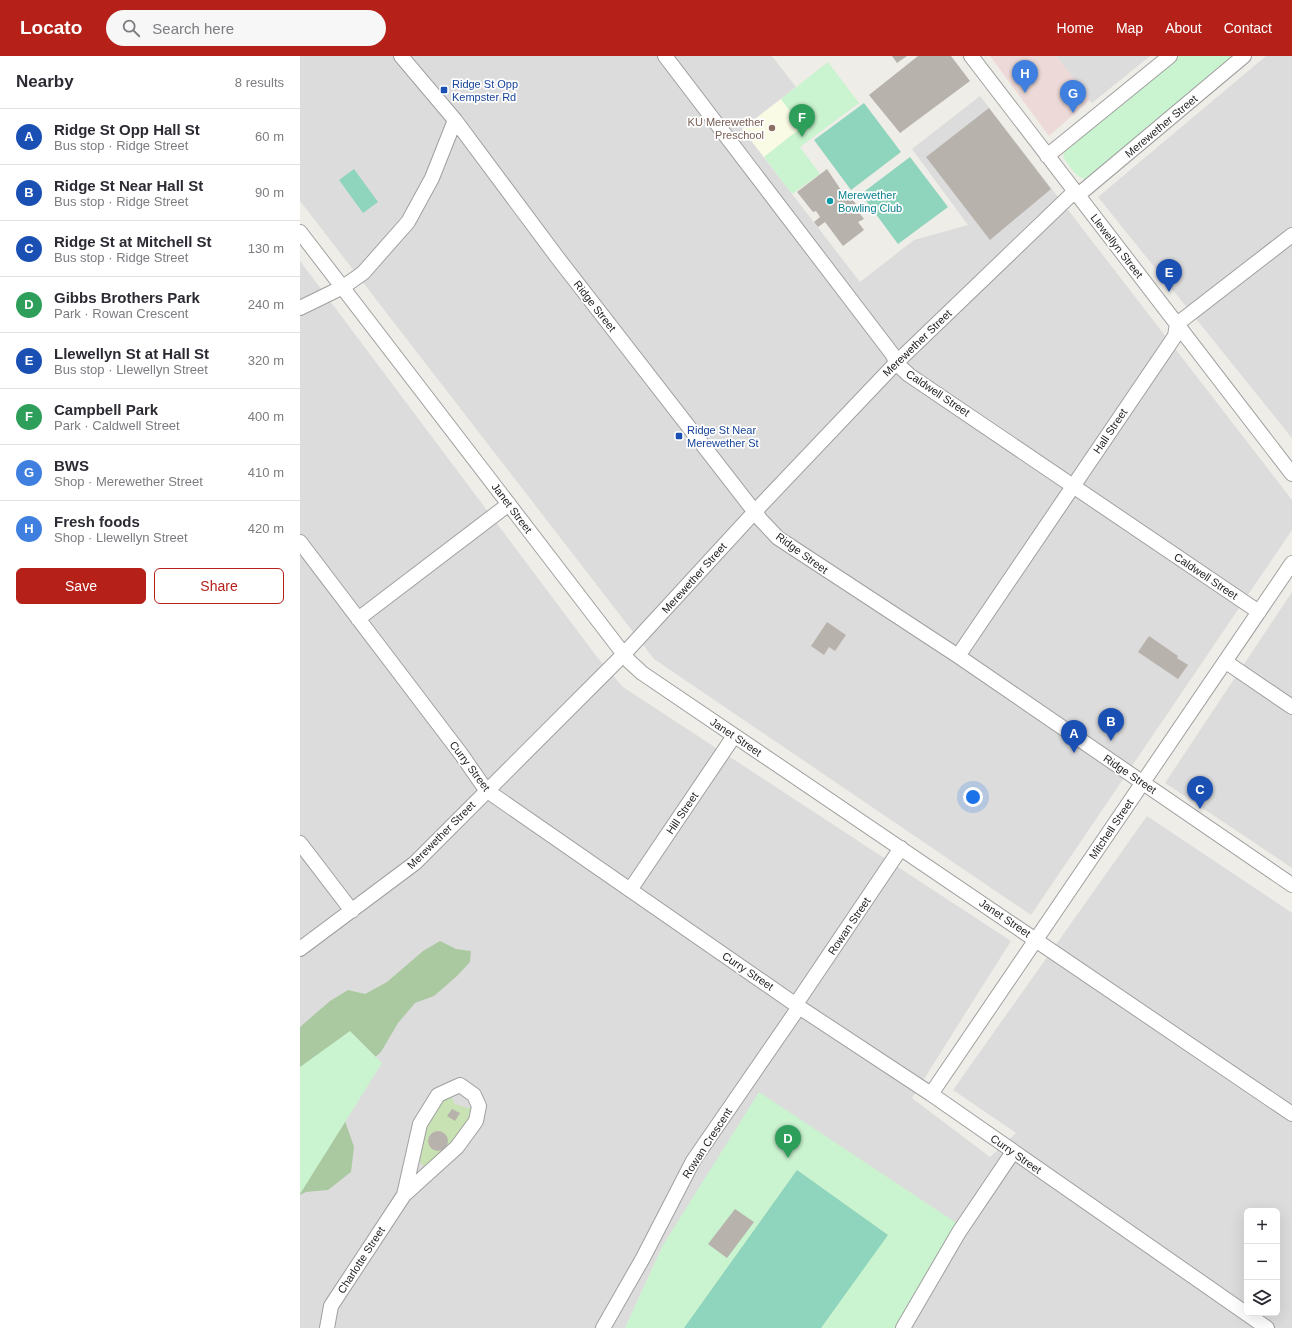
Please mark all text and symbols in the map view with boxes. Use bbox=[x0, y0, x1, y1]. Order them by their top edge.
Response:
search box bbox=[106, 10, 386, 46]
text: Locato bbox=[20, 17, 82, 38]
icon: search bbox=[120, 17, 142, 39]
text: Search here bbox=[152, 20, 234, 37]
text: Home bbox=[1057, 20, 1094, 36]
text: Map bbox=[1116, 20, 1143, 36]
text: About bbox=[1165, 20, 1202, 36]
text: Contact bbox=[1224, 20, 1272, 36]
pin: H bbox=[1012, 60, 1038, 93]
text: Nearby bbox=[16, 72, 74, 91]
text: 8 results bbox=[235, 75, 284, 90]
place label: Ridge St Opp Kempster Rd bbox=[452, 78, 518, 103]
pin: G bbox=[1060, 80, 1086, 113]
marker: Ridge St Opp Kempster Rd bbox=[439, 85, 449, 95]
street label: Merewether Street bbox=[1122, 92, 1200, 160]
pin: F bbox=[789, 104, 815, 137]
place label: KU Merewether Preschool bbox=[688, 116, 764, 141]
text: Ridge St Opp Hall St bbox=[54, 121, 200, 138]
marker: KU Merewether Preschool bbox=[767, 123, 777, 133]
text: A bbox=[24, 129, 34, 144]
text: 60 m bbox=[255, 129, 284, 144]
text: Bus stop · Ridge Street bbox=[54, 138, 188, 153]
text: Ridge St Near Hall St bbox=[54, 177, 203, 194]
text: B bbox=[24, 185, 34, 200]
text: 90 m bbox=[255, 185, 284, 200]
place label: Merewether Bowling Club bbox=[838, 189, 902, 214]
text: Bus stop · Ridge Street bbox=[54, 194, 188, 209]
marker: Merewether Bowling Club bbox=[825, 196, 835, 206]
street label: Llewellyn Street bbox=[1088, 212, 1146, 280]
text: Ridge St at Mitchell St bbox=[54, 233, 212, 250]
text: C bbox=[24, 241, 34, 256]
text: 130 m bbox=[248, 241, 284, 256]
text: Bus stop · Ridge Street bbox=[54, 250, 188, 265]
pin: E bbox=[1156, 259, 1182, 292]
street label: Ridge Street bbox=[571, 278, 619, 334]
text: Gibbs Brothers Park bbox=[54, 289, 200, 306]
text: D bbox=[24, 297, 34, 312]
text: 240 m bbox=[248, 297, 284, 312]
text: Park · Rowan Crescent bbox=[54, 306, 188, 321]
street label: Merewether Street bbox=[880, 307, 954, 379]
text: Llewellyn St at Hall St bbox=[54, 345, 209, 362]
text: E bbox=[25, 353, 33, 368]
text: 320 m bbox=[248, 353, 284, 368]
text: Bus stop · Llewellyn Street bbox=[54, 362, 208, 377]
street label: Caldwell Street bbox=[904, 367, 972, 419]
text: Campbell Park bbox=[54, 401, 158, 418]
street label: Hall Street bbox=[1091, 406, 1129, 456]
text: F bbox=[25, 409, 33, 424]
text: 400 m bbox=[248, 409, 284, 424]
text: Park · Caldwell Street bbox=[54, 418, 180, 433]
place label: Ridge St Near Merewether St bbox=[687, 424, 759, 449]
marker: Ridge St Near Merewether St bbox=[674, 431, 684, 441]
text: BWS bbox=[54, 457, 89, 474]
text: G bbox=[24, 465, 34, 480]
text: 410 m bbox=[248, 465, 284, 480]
text: Shop · Merewether Street bbox=[54, 474, 203, 489]
street label: Janet Street bbox=[489, 481, 535, 535]
text: Fresh foods bbox=[54, 513, 140, 530]
text: H bbox=[24, 521, 34, 536]
text: 420 m bbox=[248, 521, 284, 536]
text: Shop · Llewellyn Street bbox=[54, 530, 188, 545]
street label: Ridge Street bbox=[774, 530, 830, 576]
street label: Merewether Street bbox=[659, 540, 729, 616]
street label: Caldwell Street bbox=[1172, 550, 1240, 602]
button: Save bbox=[16, 568, 146, 604]
button: Share bbox=[154, 568, 284, 604]
pin: B bbox=[1098, 708, 1124, 741]
street label: Janet Street bbox=[708, 715, 764, 759]
pin: A bbox=[1061, 720, 1087, 753]
street label: Curry Street bbox=[447, 739, 493, 793]
street label: Ridge Street bbox=[1101, 752, 1159, 796]
pin: C bbox=[1187, 776, 1213, 809]
your location bbox=[963, 787, 983, 807]
street label: Hill Street bbox=[664, 790, 700, 836]
street label: Mitchell Street bbox=[1087, 797, 1135, 861]
street label: Merewether Street bbox=[405, 799, 477, 871]
street label: Rowan Street bbox=[825, 895, 873, 957]
street label: Janet Street bbox=[977, 896, 1033, 940]
street label: Curry Street bbox=[720, 949, 776, 993]
street label: Rowan Crescent bbox=[680, 1106, 734, 1180]
pin: D bbox=[775, 1125, 801, 1158]
street label: Curry Street bbox=[988, 1132, 1044, 1176]
map controls bbox=[1244, 1208, 1280, 1316]
button: + bbox=[1244, 1208, 1280, 1244]
street label: Charlotte Street bbox=[335, 1224, 387, 1296]
button: − bbox=[1244, 1244, 1280, 1280]
button: layers bbox=[1244, 1280, 1280, 1316]

